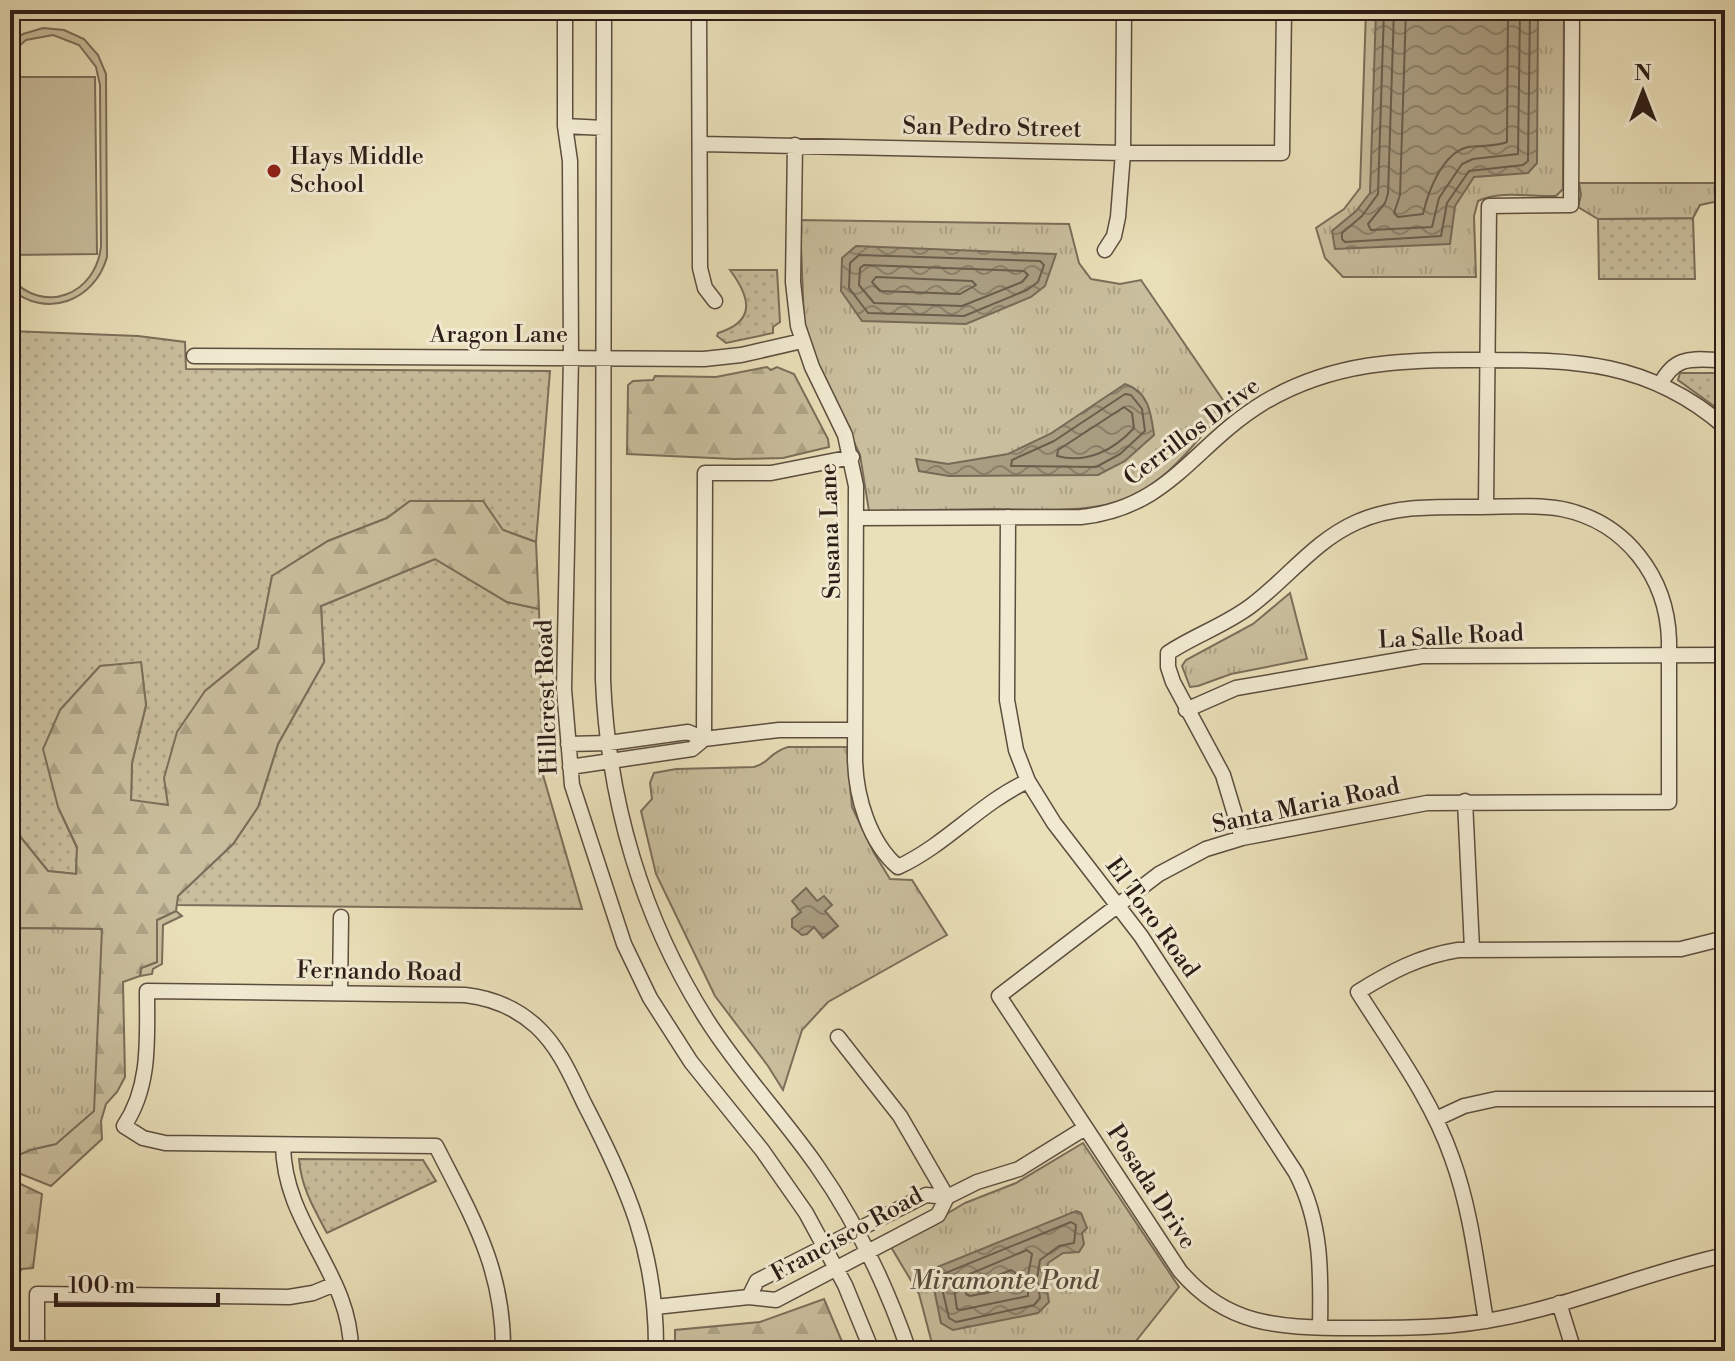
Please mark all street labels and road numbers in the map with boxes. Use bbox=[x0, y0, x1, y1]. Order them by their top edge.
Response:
street label: San Pedro Street bbox=[902, 111, 1082, 145]
street label: Aragon Lane bbox=[429, 320, 568, 350]
street label: Cerrillos Drive bbox=[1118, 371, 1266, 493]
street label: Susana Lane bbox=[814, 463, 848, 599]
street label: Hillcrest Road bbox=[529, 618, 565, 775]
street label: La Salle Road bbox=[1377, 618, 1525, 656]
street label: Santa Maria Road bbox=[1209, 771, 1403, 841]
street label: El Toro Road bbox=[1098, 852, 1206, 984]
street label: Fernando Road bbox=[296, 956, 462, 988]
street label: Posada Drive bbox=[1100, 1119, 1202, 1255]
street label: Francisco Road bbox=[766, 1181, 928, 1289]

